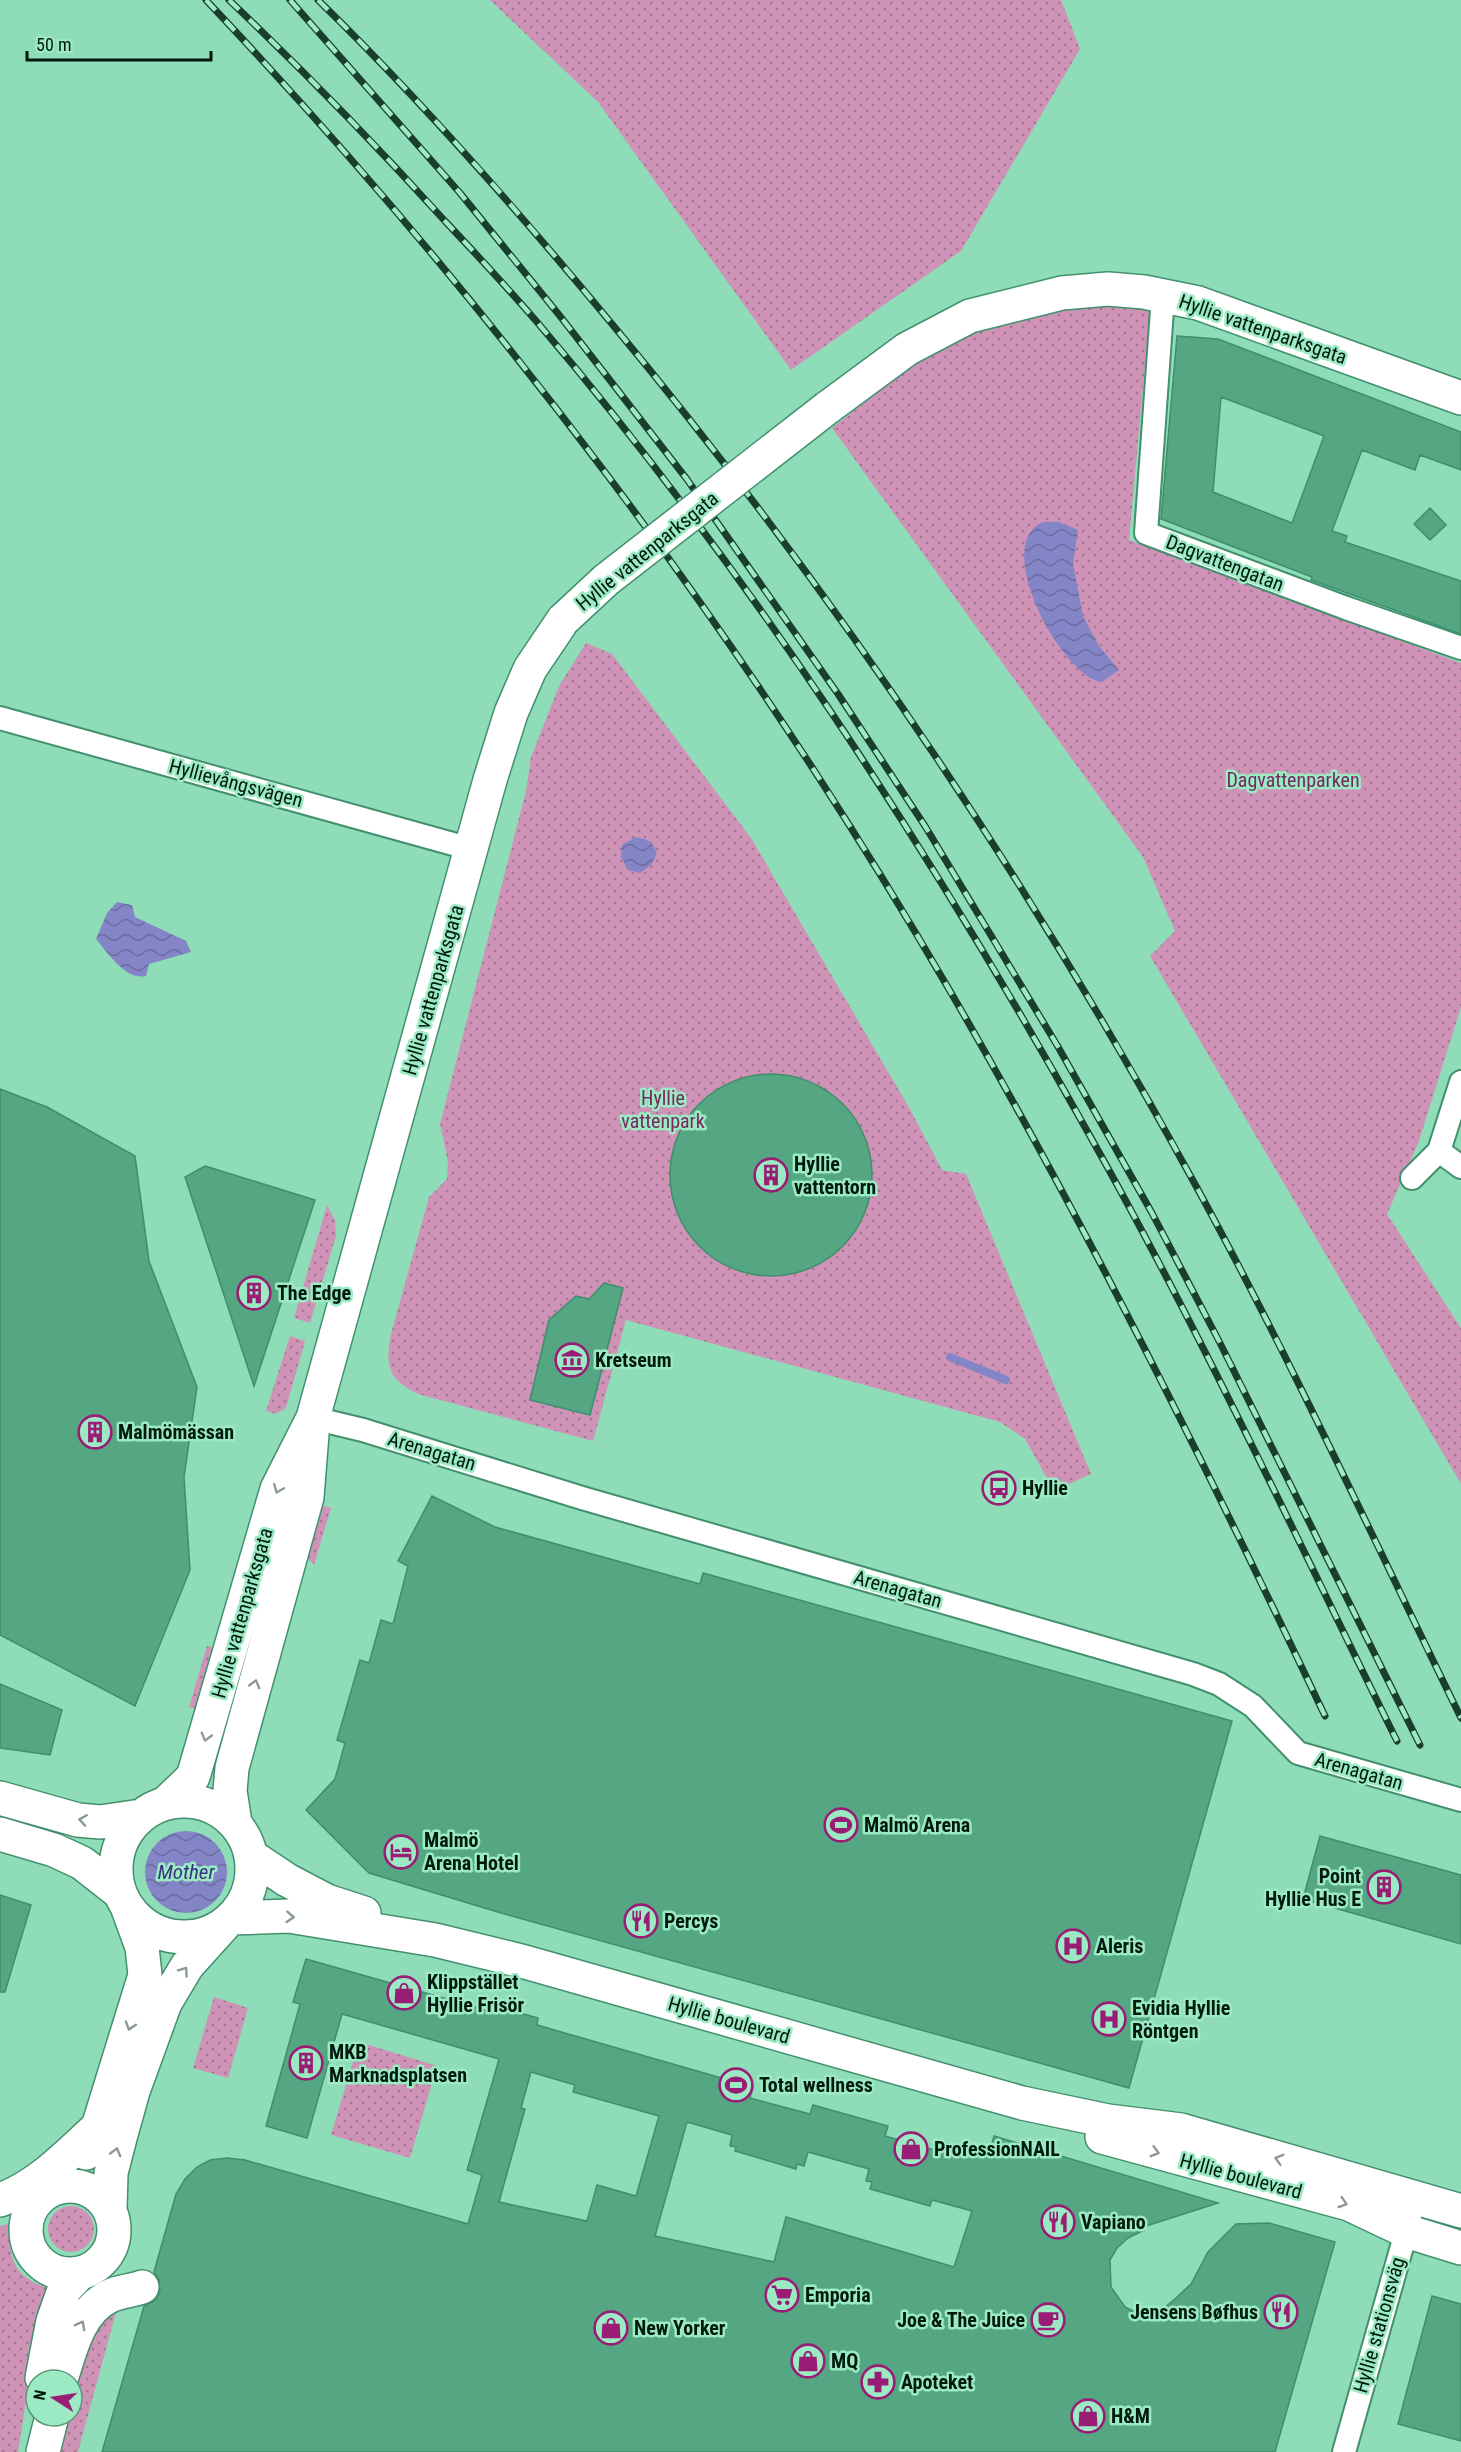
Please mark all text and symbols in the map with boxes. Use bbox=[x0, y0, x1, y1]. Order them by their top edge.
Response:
scale bar bbox=[27, 24, 212, 62]
text: 50 m bbox=[36, 34, 71, 55]
street label: Hyllie vattenparksgata bbox=[1176, 289, 1350, 369]
street label: Hyllie vattenparksgata bbox=[571, 486, 723, 616]
street label: Dagvattengatan bbox=[1163, 530, 1287, 596]
street label: Hyllievångsvägen bbox=[167, 754, 305, 812]
park label: Dagvattenparken bbox=[1226, 768, 1360, 792]
street label: Hyllie vattenparksgata bbox=[397, 902, 469, 1078]
park label: Hyllie vattenpark bbox=[621, 1086, 705, 1133]
place label: Hyllie vattentorn bbox=[794, 1152, 876, 1199]
building icon: Hyllie vattentorn bbox=[753, 1157, 789, 1193]
building icon: The Edge bbox=[236, 1275, 272, 1311]
place label: The Edge bbox=[277, 1281, 351, 1305]
museum icon: Kretseum bbox=[554, 1342, 590, 1378]
place label: Kretseum bbox=[595, 1348, 672, 1372]
building icon: Malmömässan bbox=[77, 1414, 113, 1450]
place label: Malmömässan bbox=[118, 1420, 234, 1444]
street label: Arenagatan bbox=[385, 1426, 479, 1476]
bus stop icon: Hyllie bbox=[981, 1470, 1017, 1506]
place label: Hyllie bbox=[1022, 1476, 1068, 1500]
one-way arrow bbox=[273, 1483, 285, 1494]
street label: Hyllie vattenparksgata bbox=[206, 1525, 278, 1701]
street label: Arenagatan bbox=[851, 1565, 945, 1613]
one-way arrow bbox=[248, 1679, 260, 1690]
one-way arrow bbox=[201, 1731, 213, 1742]
street label: Arenagatan bbox=[1312, 1747, 1406, 1795]
sports icon: Malmö Arena bbox=[823, 1807, 859, 1843]
place label: Malmö Arena bbox=[864, 1813, 970, 1837]
one-way arrow bbox=[78, 1814, 88, 1826]
place label: Malmö Arena Hotel bbox=[424, 1828, 519, 1875]
hotel icon: Malmö Arena Hotel bbox=[383, 1834, 419, 1870]
water label: Mother bbox=[157, 1860, 215, 1884]
place label: Point Hyllie Hus E bbox=[1265, 1864, 1361, 1911]
building icon: Point Hyllie Hus E bbox=[1366, 1869, 1402, 1905]
restaurant icon: Percys bbox=[623, 1903, 659, 1939]
place label: Percys bbox=[664, 1909, 718, 1933]
one-way arrow bbox=[285, 1910, 294, 1923]
hospital icon: Aleris bbox=[1055, 1928, 1091, 1964]
place label: Aleris bbox=[1096, 1934, 1143, 1958]
one-way arrow bbox=[177, 1966, 188, 1977]
place label: Klippstället Hyllie Frisör bbox=[427, 1970, 524, 2017]
shop icon: Klippstället Hyllie Frisör bbox=[386, 1975, 422, 2011]
street label: Hyllie boulevard bbox=[665, 1991, 793, 2049]
place label: Evidia Hyllie Röntgen bbox=[1132, 1996, 1230, 2043]
hospital icon: Evidia Hyllie Röntgen bbox=[1091, 2001, 1127, 2037]
one-way arrow bbox=[124, 2020, 137, 2031]
place label: MKB Marknadsplatsen bbox=[329, 2040, 467, 2087]
building icon: MKB Marknadsplatsen bbox=[288, 2045, 324, 2081]
sports icon: Total wellness bbox=[718, 2067, 754, 2103]
place label: Total wellness bbox=[759, 2073, 873, 2097]
shop icon: ProfessionNAIL bbox=[893, 2131, 929, 2167]
place label: ProfessionNAIL bbox=[934, 2137, 1060, 2161]
one-way arrow bbox=[1149, 2145, 1160, 2157]
one-way arrow bbox=[108, 2147, 121, 2157]
street label: Hyllie boulevard bbox=[1177, 2148, 1305, 2204]
one-way arrow bbox=[1274, 2154, 1285, 2166]
one-way arrow bbox=[1337, 2196, 1348, 2208]
restaurant icon: Vapiano bbox=[1040, 2204, 1076, 2240]
place label: Vapiano bbox=[1081, 2210, 1146, 2234]
street label: Hyllie stationsväg bbox=[1348, 2254, 1410, 2396]
supermarket icon: Emporia bbox=[764, 2277, 800, 2313]
place label: Emporia bbox=[805, 2283, 871, 2307]
restaurant icon: Jensens Bøfhus bbox=[1263, 2294, 1299, 2330]
place label: Jensens Bøfhus bbox=[1130, 2300, 1258, 2324]
cafe icon: Joe & The Juice bbox=[1030, 2302, 1066, 2338]
place label: Joe & The Juice bbox=[897, 2308, 1025, 2332]
shop icon: New Yorker bbox=[593, 2310, 629, 2346]
place label: New Yorker bbox=[634, 2316, 726, 2340]
one-way arrow bbox=[74, 2321, 85, 2332]
shop icon: MQ bbox=[790, 2343, 826, 2379]
place label: MQ bbox=[831, 2349, 858, 2373]
pharmacy icon: Apoteket bbox=[860, 2364, 896, 2400]
north arrow bbox=[24, 2368, 84, 2428]
place label: Apoteket bbox=[901, 2370, 973, 2394]
text: N bbox=[30, 2388, 50, 2402]
shop icon: H&M bbox=[1070, 2398, 1106, 2434]
place label: H&M bbox=[1111, 2404, 1150, 2428]

